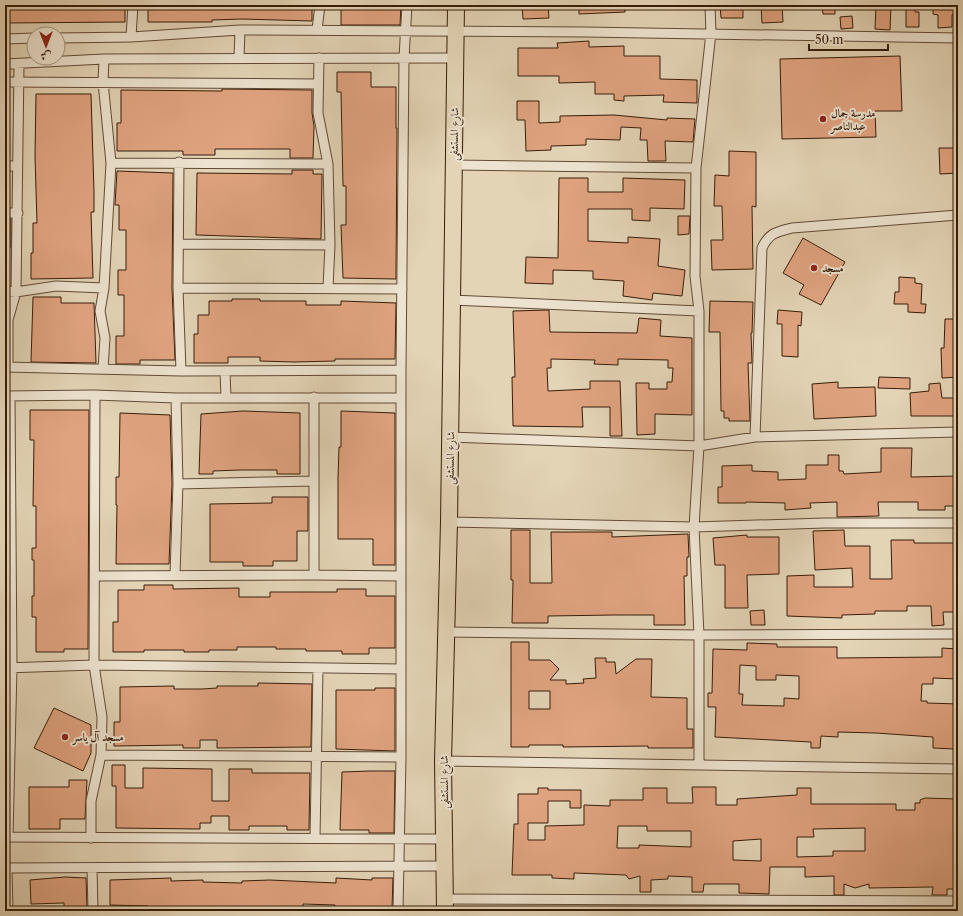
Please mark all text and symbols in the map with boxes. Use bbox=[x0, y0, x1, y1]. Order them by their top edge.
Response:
north arrow bbox=[26, 26, 66, 66]
scale bar bbox=[809, 26, 888, 52]
text: 50 m bbox=[815, 32, 844, 47]
text: ش bbox=[40, 49, 51, 63]
place label: مدرسة جمال عبدالناصر bbox=[829, 106, 875, 134]
street label: شارع المستشفى bbox=[447, 107, 464, 161]
marker: مدرسة جمال عبدالناصر bbox=[818, 114, 828, 124]
place label: مسجد bbox=[822, 261, 844, 275]
marker: مسجد bbox=[809, 263, 819, 273]
street label: شارع المستشفى bbox=[443, 431, 460, 485]
place label: مسجد آل ياسر bbox=[71, 730, 124, 745]
marker: مسجد آل ياسر bbox=[60, 732, 70, 742]
street label: شارع المستشفى bbox=[437, 755, 454, 809]

